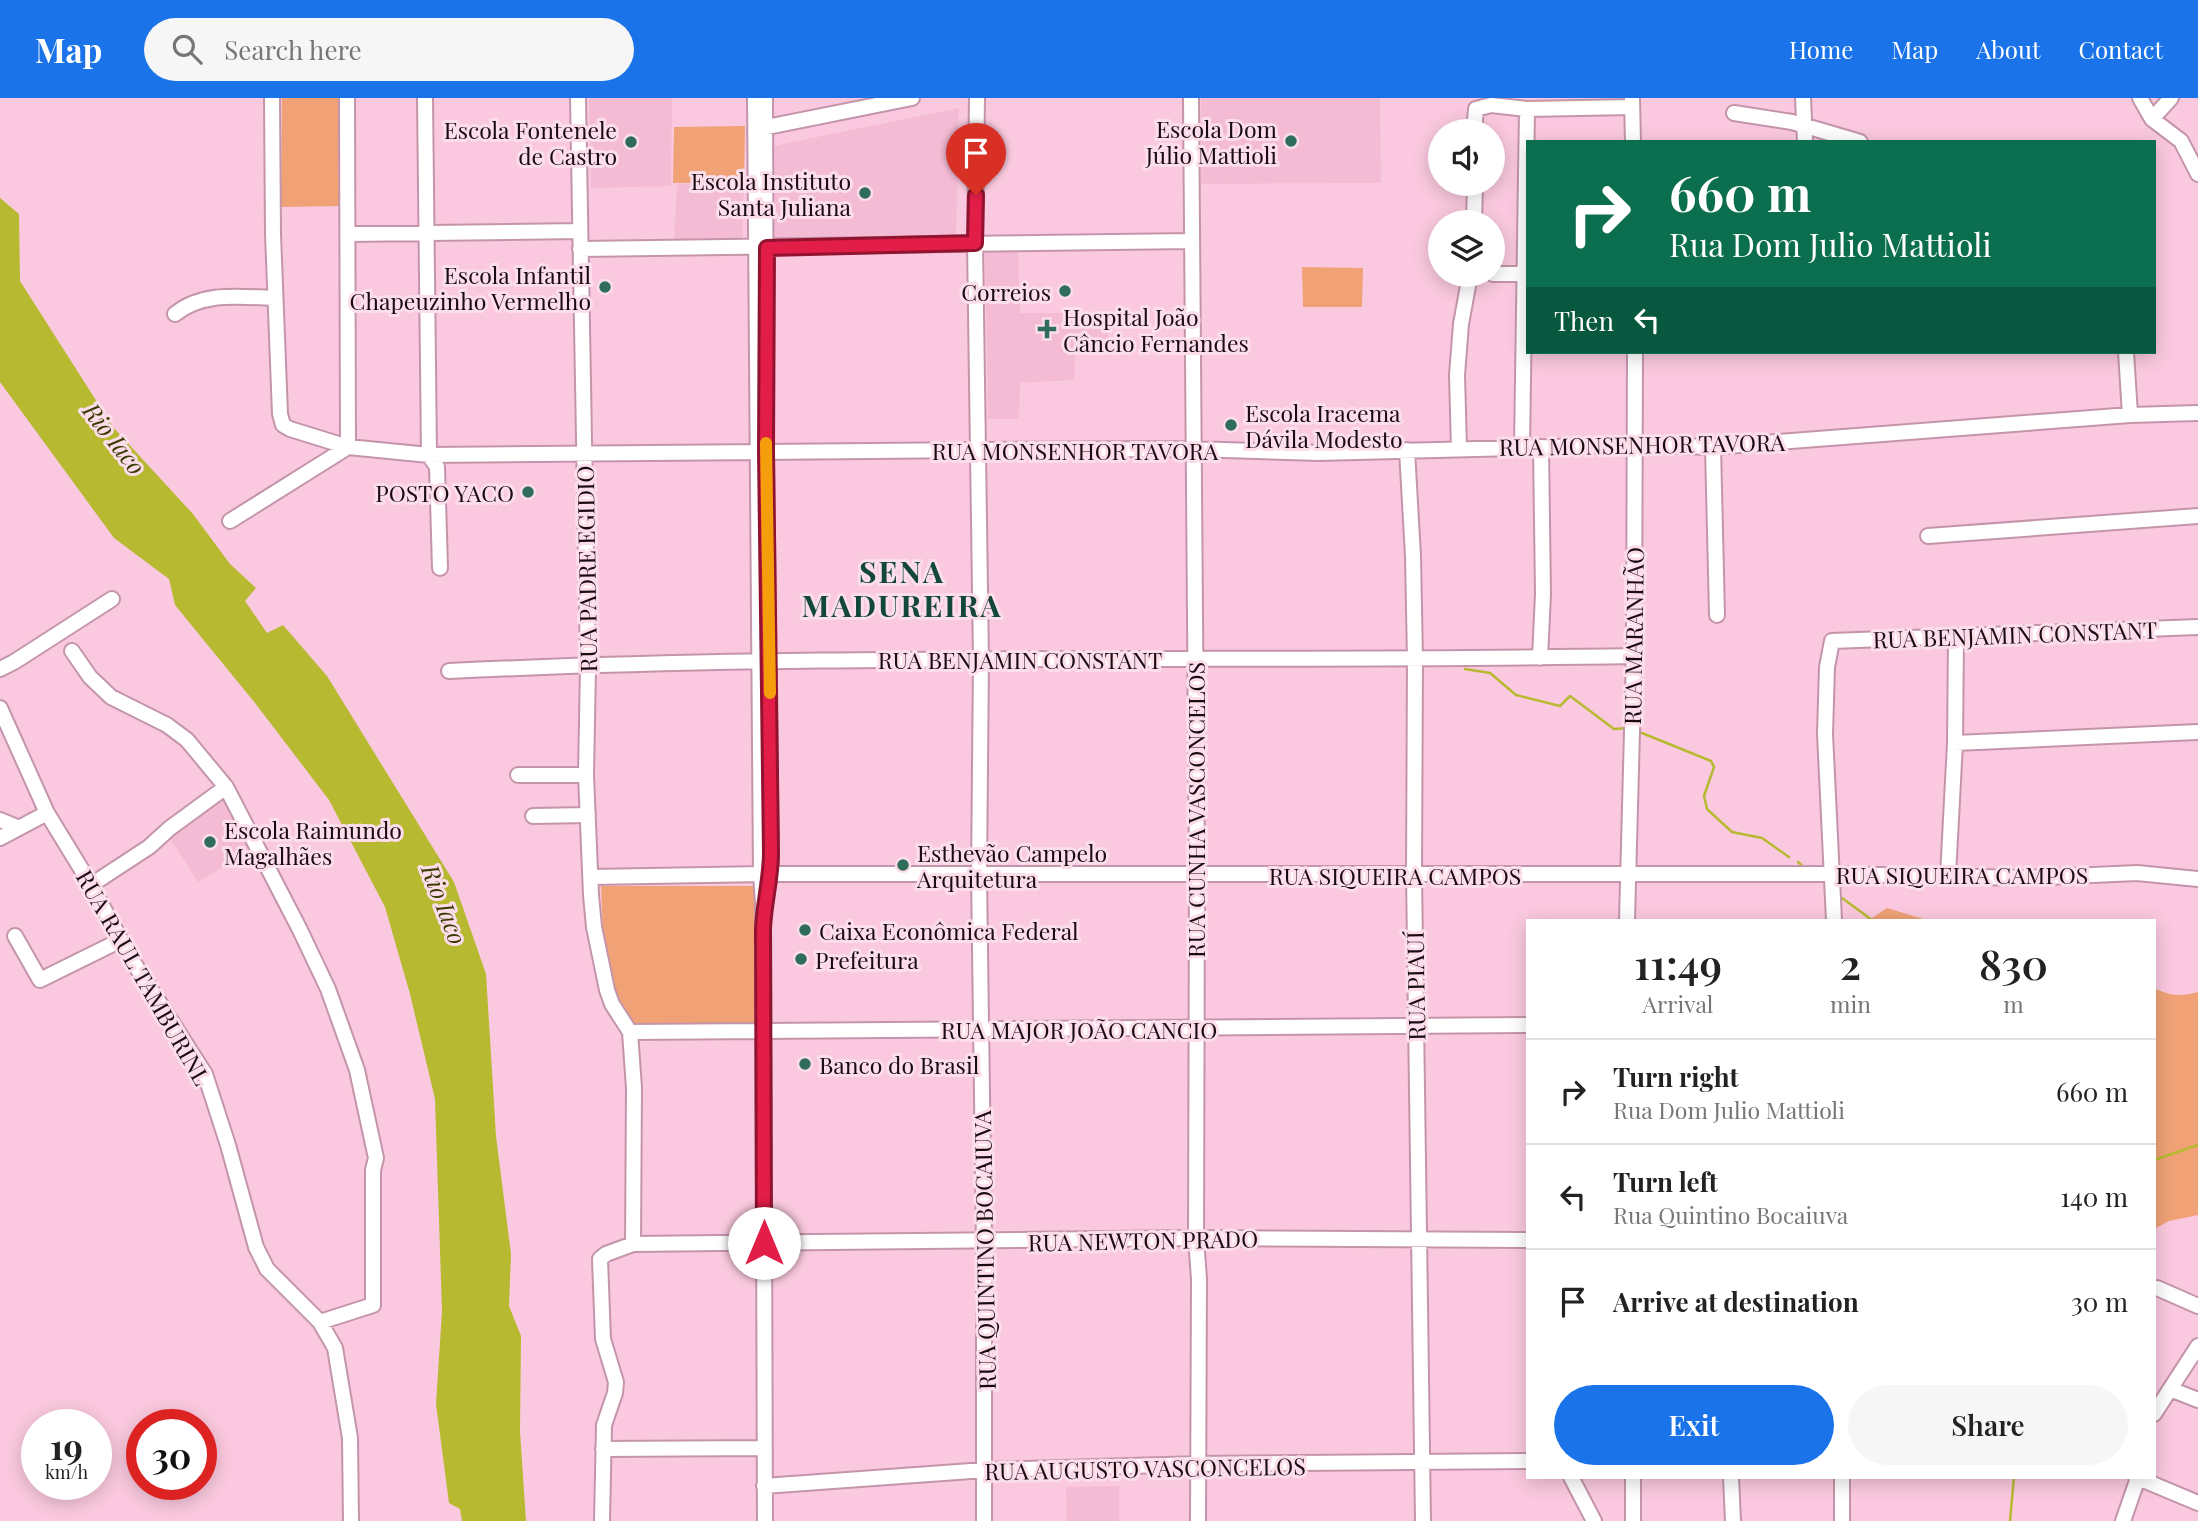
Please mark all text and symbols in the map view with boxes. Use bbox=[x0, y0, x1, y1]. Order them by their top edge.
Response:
search box bbox=[144, 18, 634, 81]
text: Map bbox=[35, 27, 102, 71]
icon: search bbox=[168, 30, 206, 68]
text: Search here bbox=[224, 32, 362, 67]
text: Home bbox=[1789, 33, 1853, 65]
text: Map bbox=[1891, 33, 1938, 65]
text: About bbox=[1976, 33, 2040, 65]
text: Contact bbox=[2078, 33, 2163, 65]
place label: Escola Dom Júlio Mattioli bbox=[1145, 113, 1278, 170]
place label: Escola Fontenele de Castro bbox=[444, 114, 617, 171]
map controls bbox=[1428, 119, 1505, 287]
button: sound bbox=[1428, 119, 1505, 196]
pin bbox=[946, 123, 1006, 195]
marker: Escola Dom Júlio Mattioli bbox=[1283, 133, 1299, 149]
marker: Escola Fontenele de Castro bbox=[623, 134, 639, 150]
icon: arrive bbox=[957, 134, 995, 172]
text: 660 m bbox=[1669, 159, 1811, 224]
place label: Escola Instituto Santa Juliana bbox=[691, 165, 852, 222]
icon: right bbox=[1554, 168, 1645, 259]
marker: Escola Instituto Santa Juliana bbox=[857, 185, 873, 201]
button: layers bbox=[1428, 210, 1505, 287]
text: Rua Dom Julio Mattioli bbox=[1669, 222, 1992, 265]
place label: Escola Infantil Chapeuzinho Vermelho bbox=[350, 259, 591, 316]
place label: Correios bbox=[961, 276, 1051, 307]
marker: Escola Infantil Chapeuzinho Vermelho bbox=[597, 279, 613, 295]
marker: Correios bbox=[1057, 283, 1073, 299]
place label: Hospital João Câncio Fernandes bbox=[1063, 301, 1249, 358]
icon: left bbox=[1628, 301, 1666, 339]
text: Then bbox=[1554, 303, 1614, 338]
marker: Hospital João Câncio Fernandes bbox=[1037, 319, 1057, 339]
water label: Rio Iaco bbox=[76, 395, 153, 481]
place label: Escola Iracema Dávila Modesto bbox=[1245, 397, 1403, 454]
marker: Escola Iracema Dávila Modesto bbox=[1223, 417, 1239, 433]
street label: RUA MONSENHOR TAVORA bbox=[1499, 426, 1786, 462]
street label: RUA MONSENHOR TAVORA bbox=[932, 435, 1219, 466]
street label: RUA PADRE EGIDIO bbox=[569, 465, 603, 673]
place label: POSTO YACO bbox=[375, 477, 514, 508]
marker: POSTO YACO bbox=[520, 484, 536, 500]
street label: RUA MARANHÃO bbox=[1616, 547, 1650, 725]
district label: SENA MADUREIRA bbox=[802, 551, 1002, 625]
street label: RUA BENJAMIN CONSTANT bbox=[1872, 614, 2158, 654]
street label: RUA BENJAMIN CONSTANT bbox=[878, 644, 1162, 675]
street label: RUA CUNHA VASCONCELOS bbox=[1180, 662, 1211, 958]
place label: Escola Raimundo Magalhães bbox=[224, 814, 402, 871]
marker: Escola Raimundo Magalhães bbox=[202, 834, 218, 850]
place label: Esthevão Campelo Arquitetura bbox=[916, 837, 1107, 894]
marker: Esthevão Campelo Arquitetura bbox=[895, 857, 911, 873]
water label: Rio Iaco bbox=[415, 859, 475, 949]
street label: RUA SIQUEIRA CAMPOS bbox=[1836, 859, 2088, 890]
street label: RUA SIQUEIRA CAMPOS bbox=[1269, 860, 1521, 891]
street label: RUA RAUL TAMBURINL bbox=[70, 864, 218, 1090]
place label: Caixa Econômica Federal bbox=[819, 915, 1079, 946]
marker: Caixa Econômica Federal bbox=[797, 922, 813, 938]
street label: RUA PIAUÍ bbox=[1399, 931, 1431, 1041]
text: 11:49 bbox=[1634, 935, 1722, 991]
text: 2 bbox=[1840, 935, 1861, 991]
text: 830 bbox=[1979, 935, 2048, 991]
place label: Prefeitura bbox=[815, 944, 919, 975]
marker: Prefeitura bbox=[793, 951, 809, 967]
text: Arrival bbox=[1643, 988, 1713, 1019]
text: min bbox=[1830, 988, 1871, 1019]
text: m bbox=[2003, 988, 2024, 1019]
street label: RUA MAJOR JOÃO CANCIO bbox=[941, 1014, 1217, 1045]
place label: Banco do Brasil bbox=[819, 1049, 980, 1080]
marker: Banco do Brasil bbox=[797, 1056, 813, 1072]
text: Turn right bbox=[1613, 1059, 1739, 1094]
icon: right bbox=[1554, 1073, 1592, 1111]
text: 660 m bbox=[2056, 1074, 2128, 1109]
text: Rua Dom Julio Mattioli bbox=[1613, 1094, 1845, 1125]
street label: RUA QUINTINO BOCAIUVA bbox=[966, 1109, 1002, 1390]
text: Turn left bbox=[1613, 1164, 1718, 1199]
icon: left bbox=[1554, 1178, 1592, 1216]
text: 140 m bbox=[2060, 1179, 2128, 1214]
text: Rua Quintino Bocaiuva bbox=[1613, 1199, 1848, 1230]
position arrow bbox=[727, 1206, 801, 1280]
street label: RUA NEWTON PRADO bbox=[1028, 1222, 1258, 1258]
icon: arrive bbox=[1554, 1283, 1592, 1321]
text: Arrive at destination bbox=[1613, 1284, 1859, 1319]
text: 30 m bbox=[2071, 1284, 2128, 1319]
button: Exit bbox=[1554, 1385, 1834, 1465]
button: Share bbox=[1848, 1385, 2128, 1465]
speed limit sign: 30 bbox=[126, 1409, 217, 1500]
text: 19 bbox=[50, 1422, 83, 1469]
street label: RUA AUGUSTO VASCONCELOS bbox=[984, 1450, 1306, 1486]
text: km/h bbox=[45, 1460, 88, 1484]

